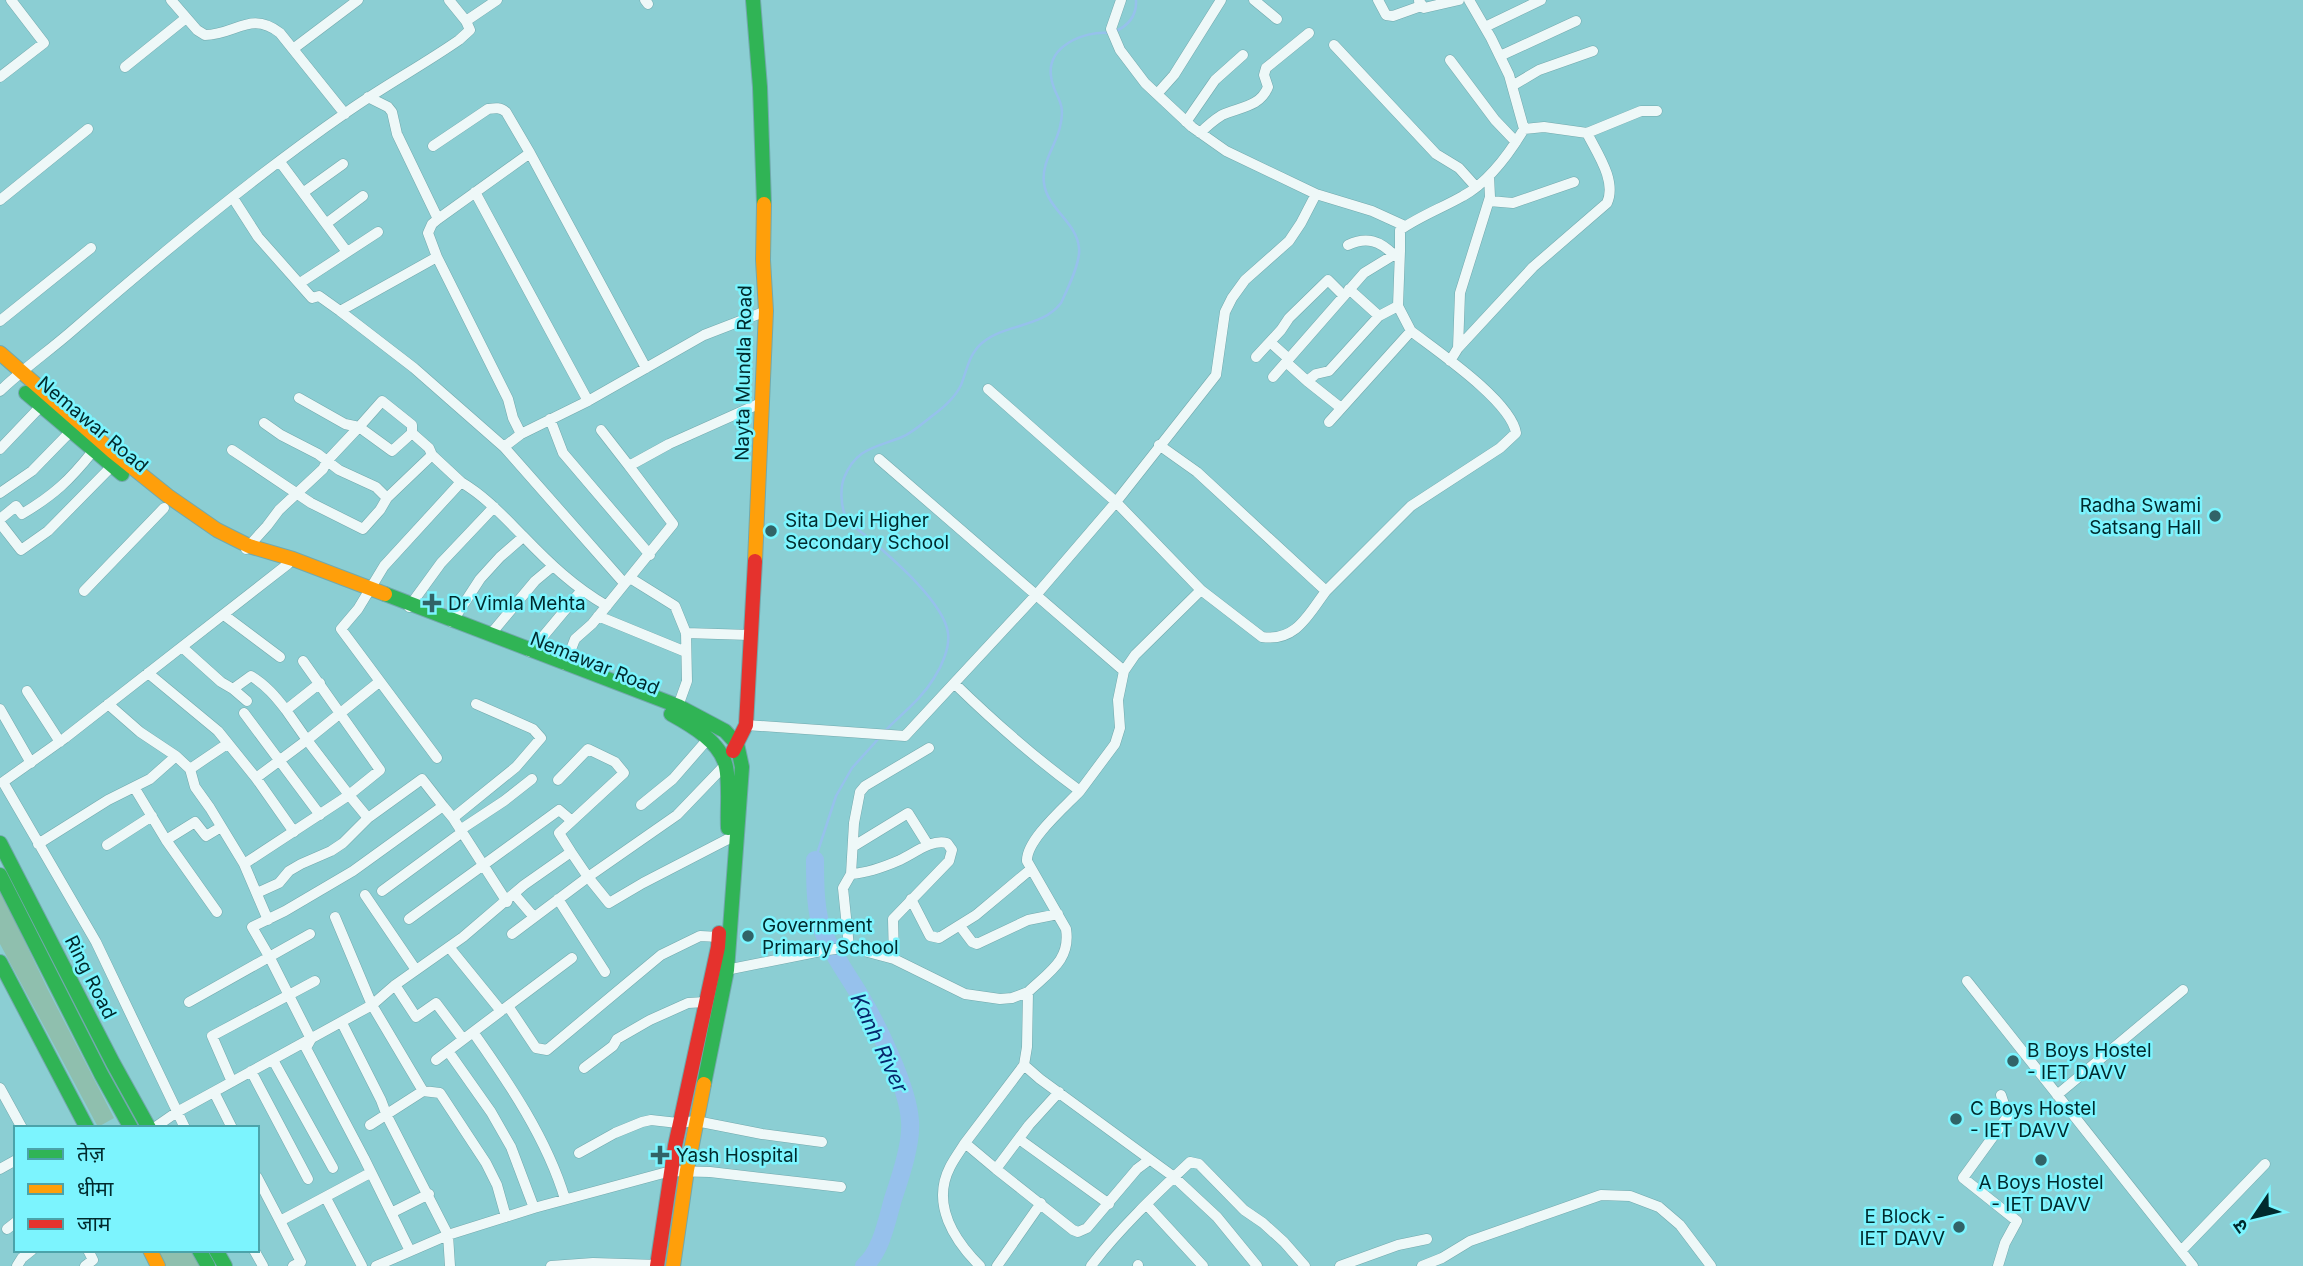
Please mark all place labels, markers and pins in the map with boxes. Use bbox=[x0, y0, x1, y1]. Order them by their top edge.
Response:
place label: Radha Swami Satsang Hall bbox=[2080, 494, 2201, 539]
marker: Radha Swami Satsang Hall bbox=[2207, 508, 2223, 524]
place label: Sita Devi Higher Secondary School bbox=[785, 509, 949, 554]
marker: Sita Devi Higher Secondary School bbox=[763, 523, 779, 539]
place label: Dr Vimla Mehta bbox=[448, 592, 586, 615]
marker: Dr Vimla Mehta bbox=[422, 593, 442, 613]
place label: Government Primary School bbox=[762, 914, 899, 959]
marker: Government Primary School bbox=[740, 928, 756, 944]
place label: B Boys Hostel - IET DAVV bbox=[2027, 1039, 2152, 1084]
marker: B Boys Hostel - IET DAVV bbox=[2005, 1053, 2021, 1069]
place label: C Boys Hostel - IET DAVV bbox=[1970, 1097, 2096, 1142]
marker: C Boys Hostel - IET DAVV bbox=[1948, 1111, 1964, 1127]
place label: Yash Hospital bbox=[676, 1144, 798, 1167]
marker: Yash Hospital bbox=[650, 1145, 670, 1165]
marker: A Boys Hostel - IET DAVV bbox=[2033, 1152, 2049, 1168]
place label: A Boys Hostel - IET DAVV bbox=[1978, 1171, 2104, 1216]
place label: E Block - IET DAVV bbox=[1860, 1205, 1945, 1250]
marker: E Block - IET DAVV bbox=[1951, 1219, 1967, 1235]

